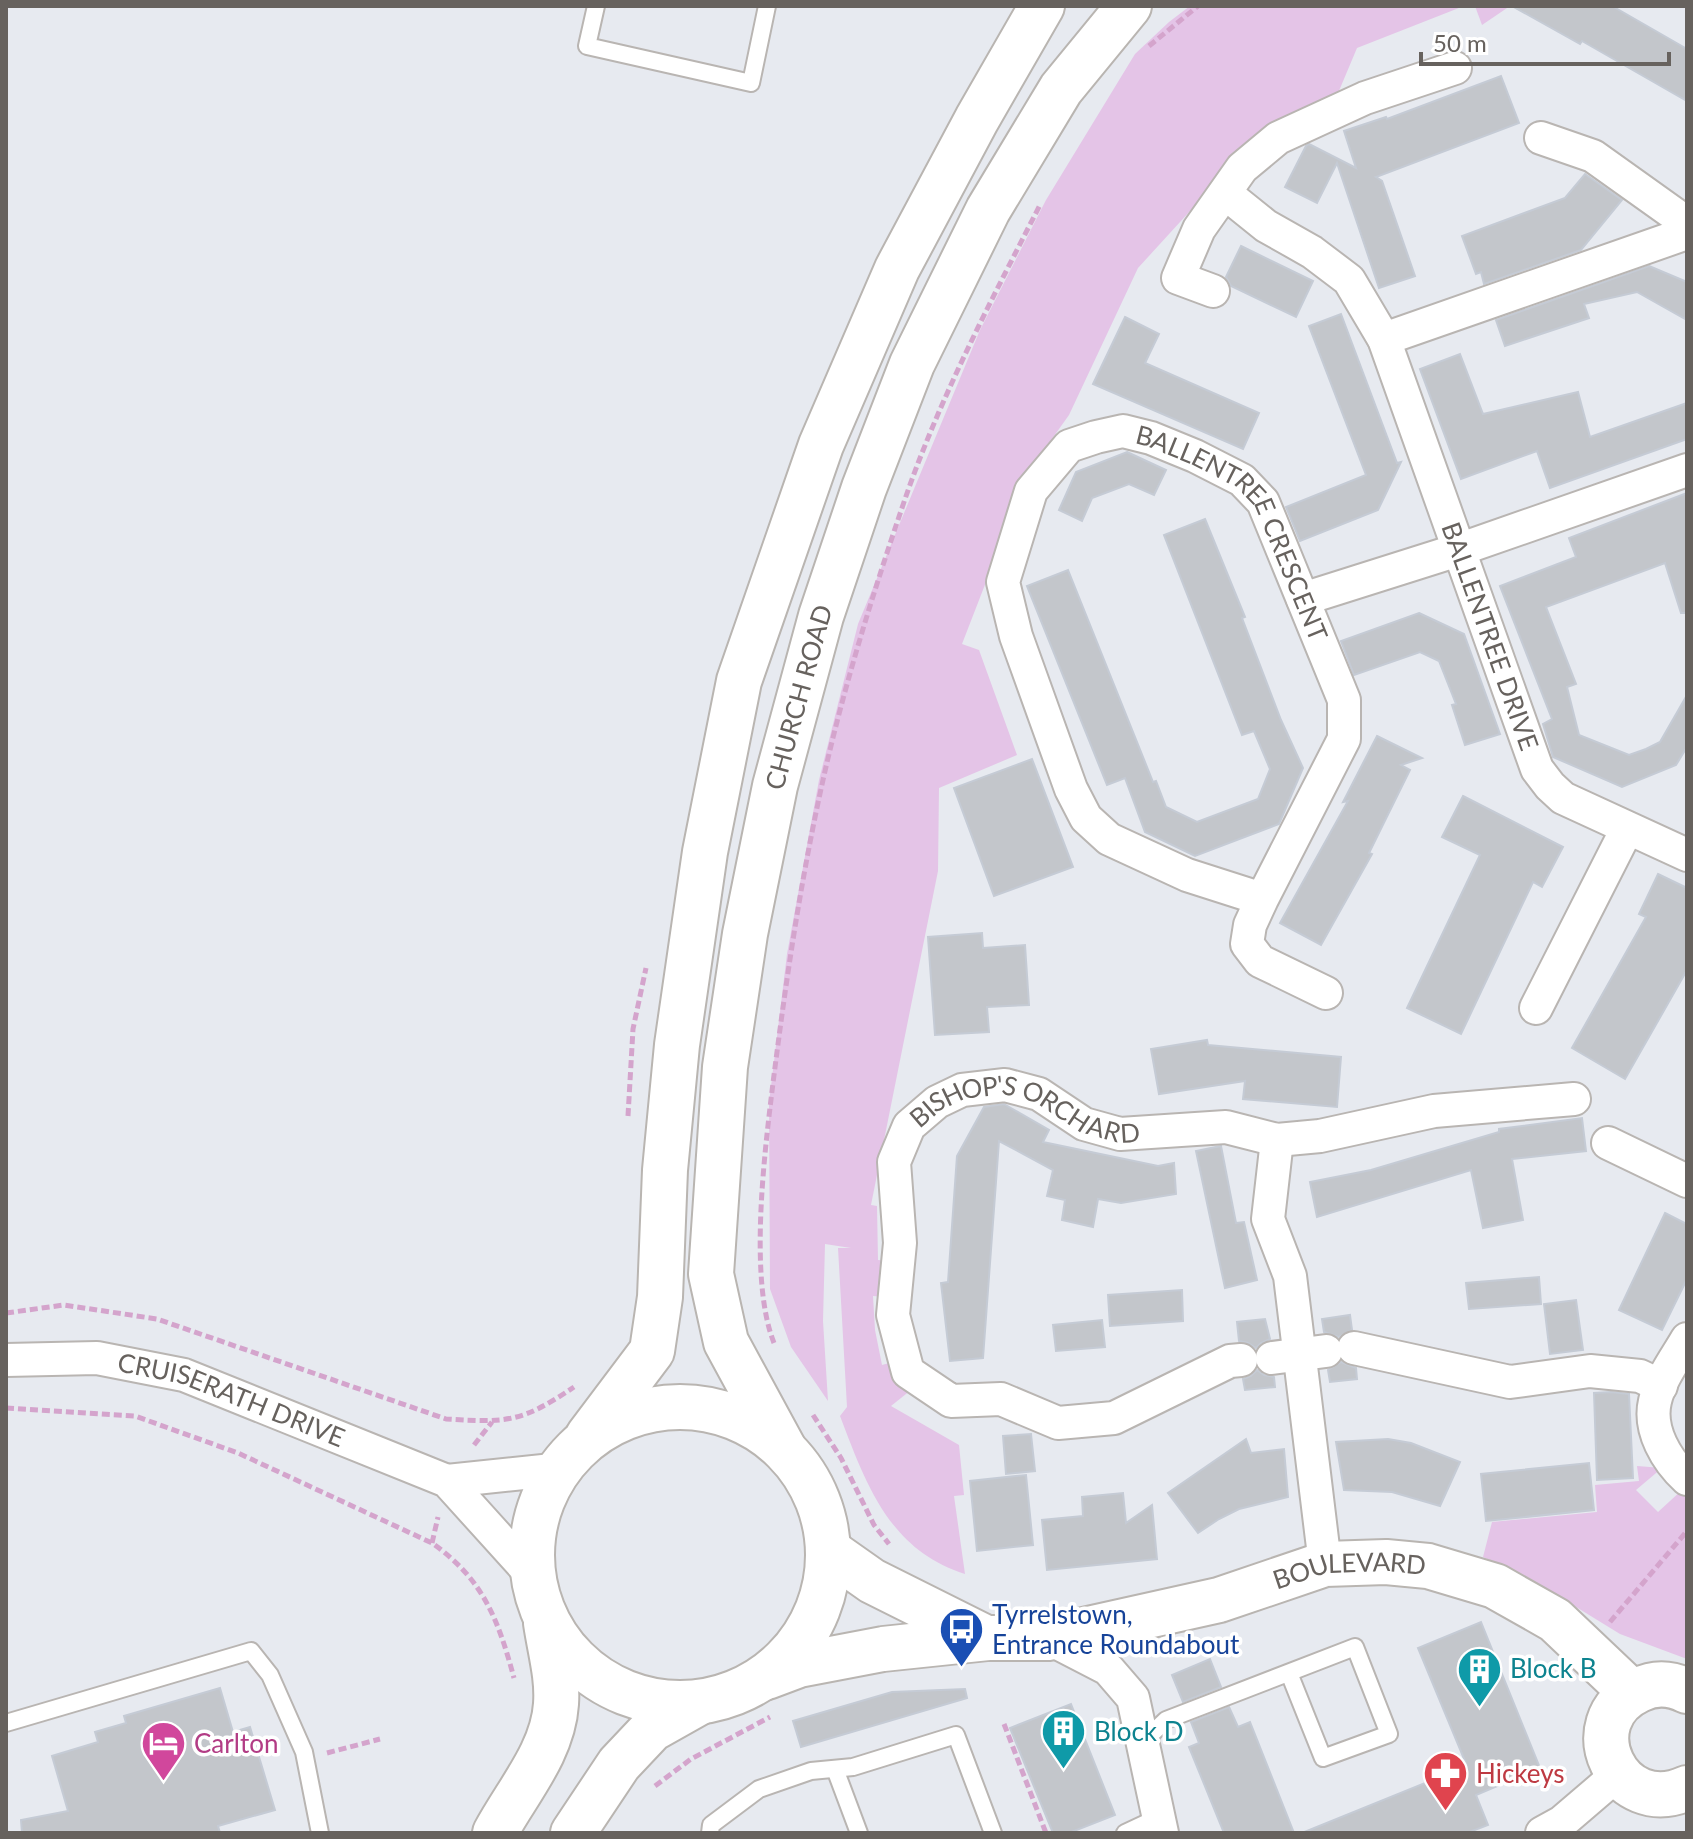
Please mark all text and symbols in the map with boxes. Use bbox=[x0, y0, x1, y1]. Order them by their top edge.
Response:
scale bar bbox=[1421, 16, 1669, 66]
text: 50 m bbox=[1433, 28, 1487, 57]
street label: BALLENTREE CRESCENT bbox=[1133, 418, 1335, 645]
street label: BALLENTREE DRIVE bbox=[1435, 517, 1546, 754]
street label: CHURCH ROAD bbox=[758, 600, 839, 793]
text: BISHOP'S ORCHARD bbox=[902, 1068, 1141, 1149]
street label: BISHOP'S ORCHARD bbox=[906, 1117, 1154, 1149]
street label: CRUISERATH DRIVE bbox=[115, 1345, 350, 1453]
street label: BOULEVARD bbox=[1269, 1545, 1428, 1596]
place label: Tyrrelstown, Entrance Roundabout bbox=[992, 1598, 1240, 1660]
bus stop icon: Tyrrelstown, Entrance Roundabout bbox=[937, 1606, 985, 1669]
building icon: Block B bbox=[1455, 1645, 1503, 1708]
place label: Block B bbox=[1510, 1652, 1597, 1684]
building icon: Block D bbox=[1039, 1708, 1087, 1771]
place label: Block D bbox=[1094, 1715, 1183, 1747]
hotel icon: Carlton bbox=[139, 1720, 187, 1783]
place label: Carlton bbox=[194, 1727, 278, 1759]
pharmacy icon: Hickeys bbox=[1421, 1750, 1469, 1813]
place label: Hickeys bbox=[1476, 1757, 1565, 1789]

